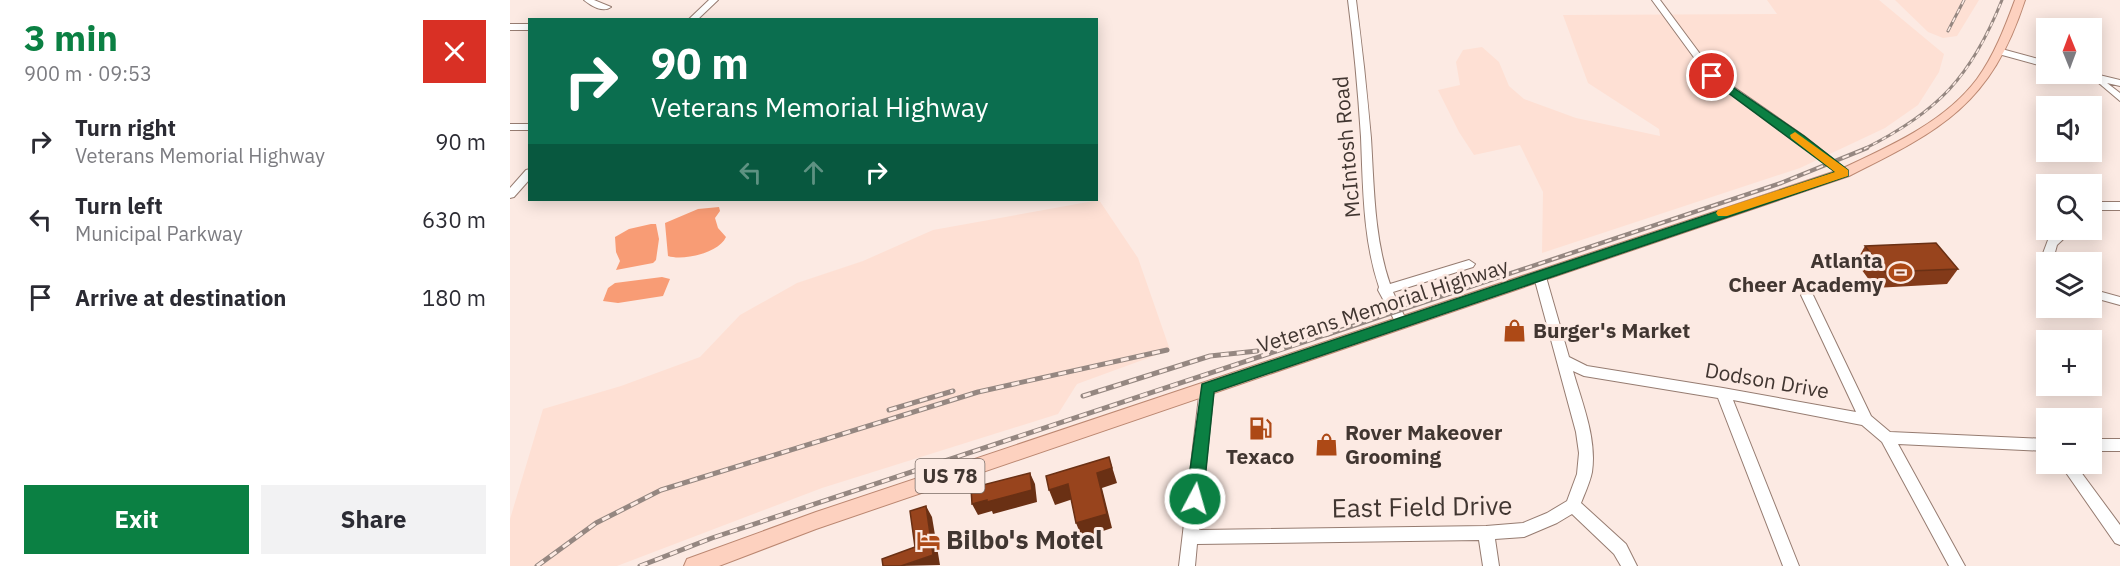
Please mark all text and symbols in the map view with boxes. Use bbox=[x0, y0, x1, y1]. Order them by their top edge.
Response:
text: 3 min bbox=[24, 14, 118, 61]
north arrow bbox=[2036, 18, 2102, 84]
map controls bbox=[2036, 18, 2102, 474]
button: close bbox=[423, 20, 486, 83]
text: 90 m bbox=[651, 36, 749, 91]
icon: right bbox=[552, 42, 630, 120]
pin bbox=[1686, 50, 1737, 101]
icon: arrive bbox=[1695, 59, 1728, 92]
text: 900 m · 09:53 bbox=[24, 60, 152, 87]
street label: McIntosh Road bbox=[1326, 75, 1366, 219]
text: Veterans Memorial Highway bbox=[651, 89, 989, 124]
button: sound bbox=[2036, 96, 2102, 162]
text: Turn right bbox=[75, 113, 176, 142]
icon: right bbox=[24, 125, 57, 158]
text: 90 m bbox=[435, 127, 486, 156]
text: Veterans Memorial Highway bbox=[75, 142, 325, 169]
icon: left bbox=[734, 156, 767, 189]
icon: ahead bbox=[797, 156, 830, 189]
icon: right bbox=[860, 156, 893, 189]
button: search bbox=[2036, 174, 2102, 240]
text: Turn left bbox=[75, 191, 163, 220]
icon: left bbox=[24, 203, 57, 236]
text: 630 m bbox=[422, 205, 486, 234]
text: Municipal Parkway bbox=[75, 220, 243, 247]
place label: Atlanta Cheer Academy bbox=[1728, 246, 1884, 298]
street label: Veterans Memorial Highway bbox=[1254, 251, 1512, 359]
button: layers bbox=[2036, 252, 2102, 318]
sports icon: Atlanta Cheer Academy bbox=[1888, 260, 1914, 286]
icon: arrive bbox=[24, 281, 57, 314]
text: Arrive at destination bbox=[75, 283, 286, 312]
text: 180 m bbox=[422, 283, 486, 312]
place label: Burger's Market bbox=[1533, 316, 1690, 344]
shop icon: Burger's Market bbox=[1502, 318, 1528, 344]
button: + bbox=[2036, 330, 2102, 396]
street label: Dodson Drive bbox=[1703, 355, 1831, 405]
button: − bbox=[2036, 408, 2102, 474]
fuel station icon: Texaco bbox=[1247, 416, 1273, 442]
place label: Rover Makeover Grooming bbox=[1345, 418, 1503, 470]
shop icon: Rover Makeover Grooming bbox=[1314, 432, 1340, 458]
place label: Texaco bbox=[1226, 442, 1294, 470]
road number: US 78 bbox=[916, 459, 984, 493]
position arrow bbox=[1163, 467, 1227, 531]
button: Exit bbox=[24, 485, 249, 554]
button: Share bbox=[261, 485, 486, 554]
street label: East Field Drive bbox=[1331, 487, 1513, 525]
place label: Bilbo's Motel bbox=[946, 522, 1103, 556]
hotel icon: Bilbo's Motel bbox=[915, 527, 941, 553]

